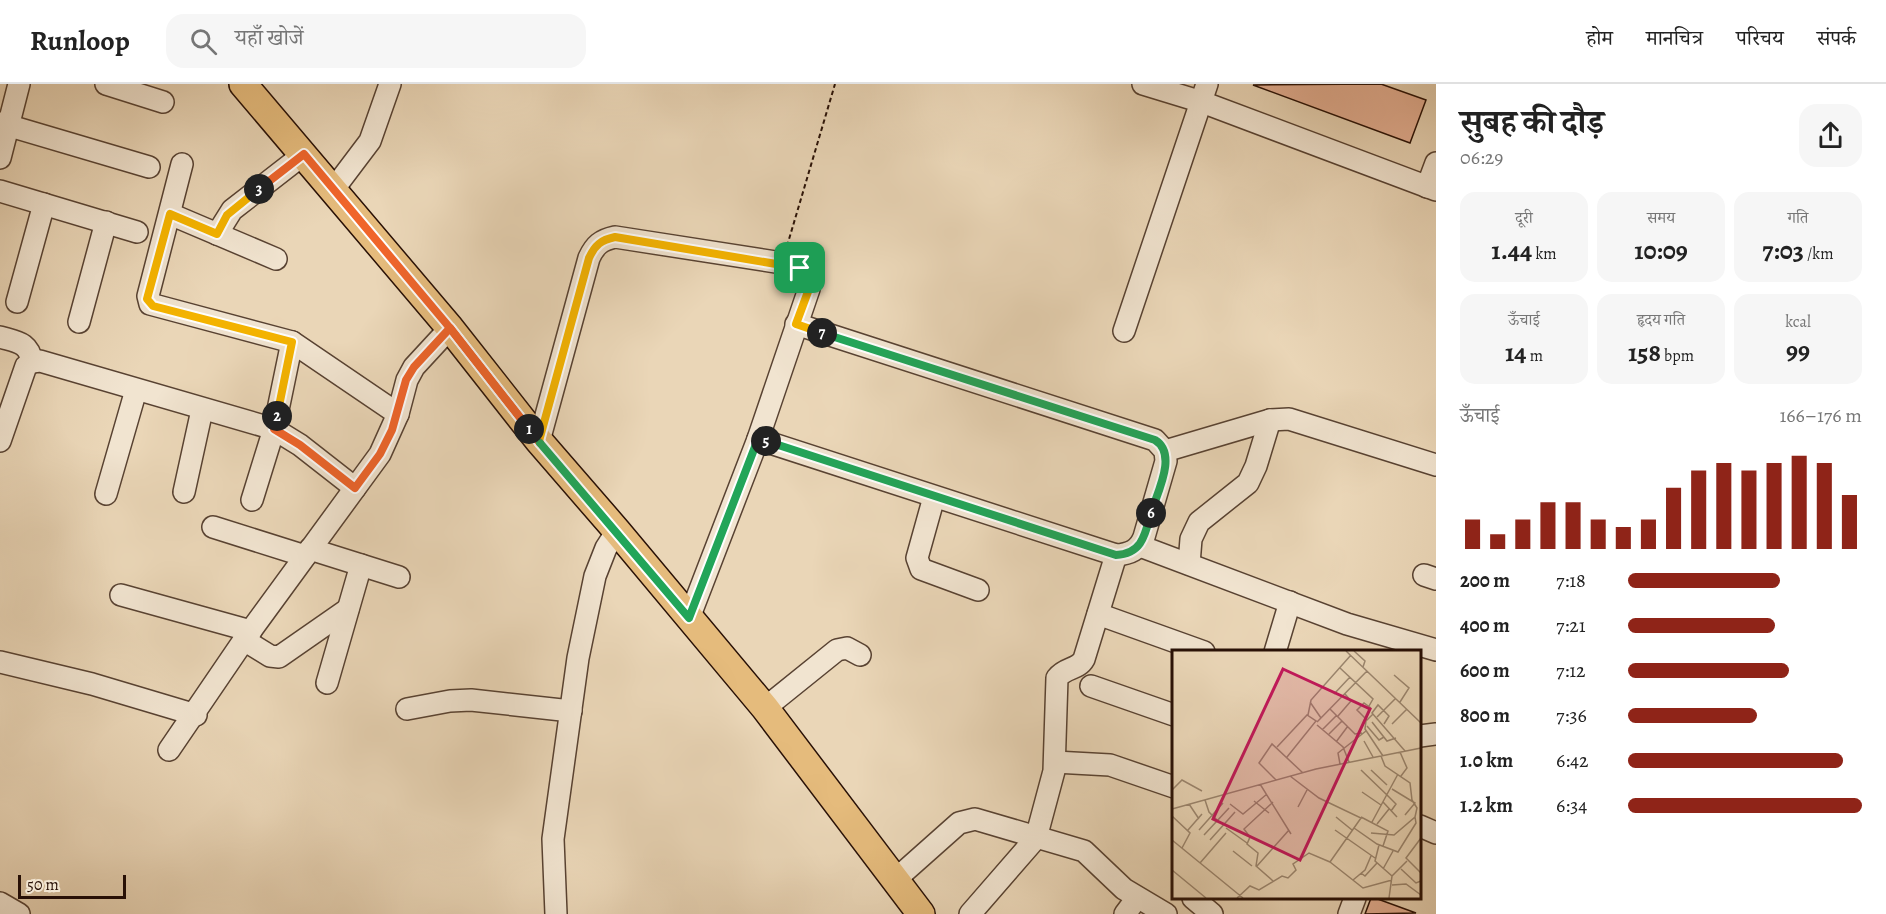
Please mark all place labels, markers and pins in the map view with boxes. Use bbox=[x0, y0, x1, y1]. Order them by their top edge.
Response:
pin: 3 bbox=[244, 174, 274, 204]
pin bbox=[774, 242, 825, 293]
pin: 7 bbox=[807, 318, 837, 348]
pin: 2 bbox=[262, 401, 292, 431]
pin: 1 bbox=[514, 414, 544, 444]
pin: 5 bbox=[751, 426, 781, 456]
pin: 6 bbox=[1136, 498, 1166, 528]

